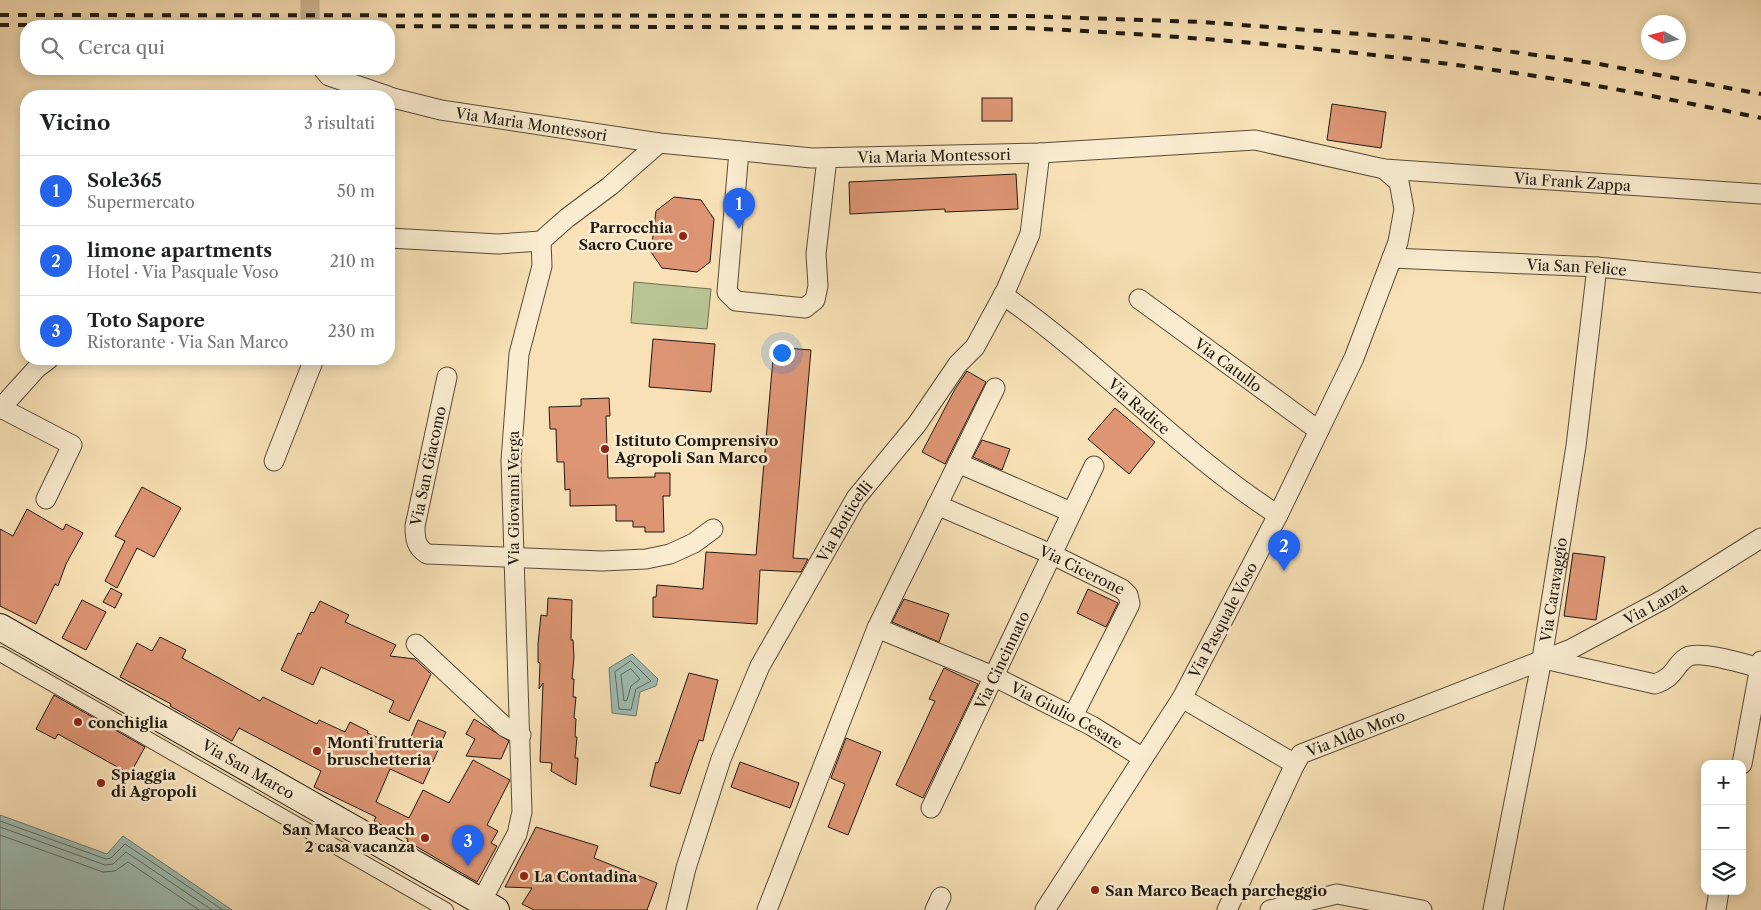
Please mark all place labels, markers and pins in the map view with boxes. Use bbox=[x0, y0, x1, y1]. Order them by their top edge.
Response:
pin: 1 bbox=[723, 188, 755, 229]
place label: Parrocchia Sacro Cuore bbox=[578, 218, 673, 254]
marker: Parrocchia Sacro Cuore bbox=[677, 230, 689, 242]
place label: Istituto Comprensivo Agropoli San Marco bbox=[614, 431, 778, 467]
marker: Istituto Comprensivo Agropoli San Marco bbox=[599, 443, 611, 455]
pin: 2 bbox=[1268, 530, 1300, 571]
place label: conchiglia bbox=[88, 713, 168, 732]
marker: conchiglia bbox=[72, 716, 84, 728]
place label: Monti frutteria bruschetteria bbox=[326, 733, 444, 769]
marker: Monti frutteria bruschetteria bbox=[311, 745, 323, 757]
place label: Spiaggia di Agropoli bbox=[111, 765, 197, 801]
marker: Spiaggia di Agropoli bbox=[95, 777, 107, 789]
place label: San Marco Beach 2 casa vacanza bbox=[282, 820, 416, 856]
pin: 3 bbox=[452, 825, 484, 866]
marker: San Marco Beach 2 casa vacanza bbox=[419, 832, 431, 844]
place label: La Contadina bbox=[534, 867, 638, 886]
marker: La Contadina bbox=[518, 870, 530, 882]
place label: San Marco Beach parcheggio bbox=[1105, 881, 1327, 900]
marker: San Marco Beach parcheggio bbox=[1089, 884, 1101, 896]

